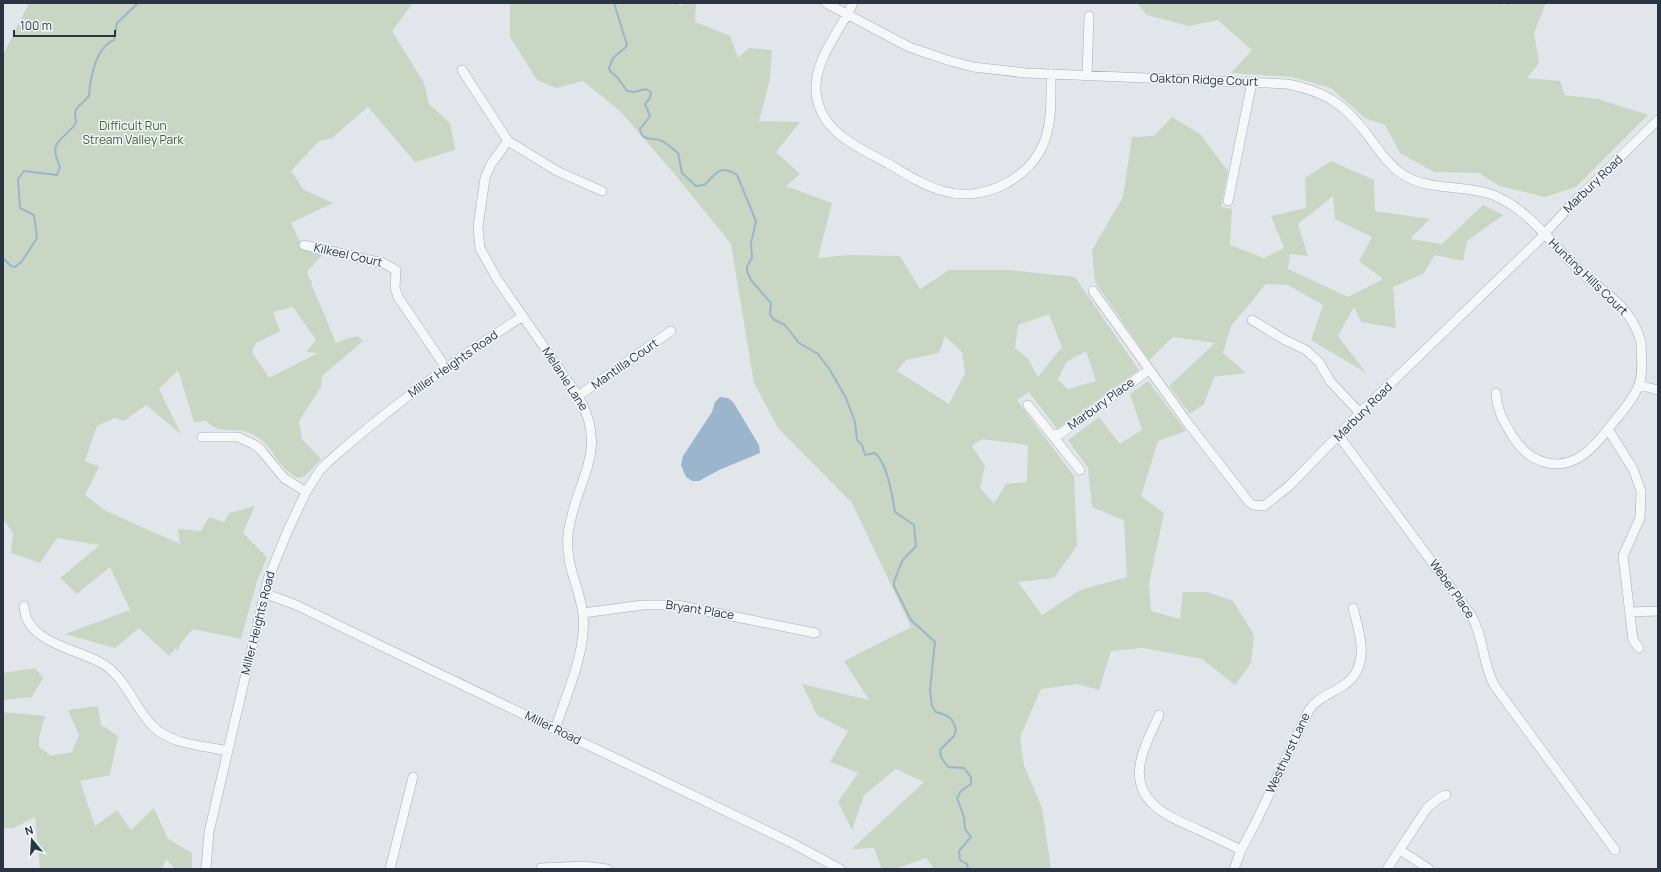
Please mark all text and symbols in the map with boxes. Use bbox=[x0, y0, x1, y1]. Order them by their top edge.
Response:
scale bar bbox=[14, 12, 115, 38]
text: 100 m bbox=[20, 17, 52, 34]
street label: Oakton Ridge Court bbox=[1150, 69, 1259, 90]
park label: Difficult Run Stream Valley Park bbox=[82, 117, 185, 148]
street label: Marbury Road bbox=[1559, 151, 1626, 216]
street label: Hunting Hills Court bbox=[1545, 234, 1632, 319]
street label: Kilkeel Court bbox=[312, 238, 384, 271]
street label: Miller Heights Road bbox=[404, 326, 501, 401]
street label: Mantilla Court bbox=[588, 334, 662, 393]
street label: Melanie Lane bbox=[538, 344, 592, 414]
street label: Marbury Place bbox=[1064, 374, 1137, 434]
street label: Marbury Road bbox=[1330, 379, 1396, 445]
street label: Weber Place bbox=[1426, 556, 1479, 622]
street label: Miller Heights Road bbox=[236, 569, 279, 677]
street label: Bryant Place bbox=[665, 596, 735, 623]
street label: Miller Road bbox=[522, 707, 584, 748]
street label: Westhurst Lane bbox=[1261, 710, 1314, 796]
north arrow bbox=[12, 820, 52, 860]
text: N bbox=[23, 822, 35, 838]

